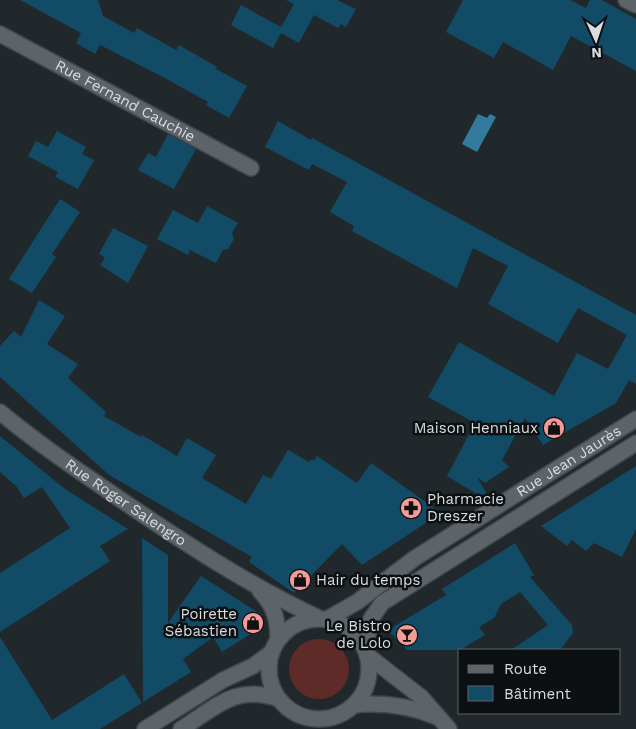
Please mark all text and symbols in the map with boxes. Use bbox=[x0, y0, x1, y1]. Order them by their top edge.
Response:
north arrow bbox=[571, 15, 621, 65]
text: N bbox=[591, 45, 602, 61]
street label: Rue Fernand Cauchie bbox=[52, 56, 198, 146]
shop icon: Maison Henniaux bbox=[542, 416, 566, 440]
place label: Maison Henniaux bbox=[414, 419, 538, 437]
street label: Rue Jean Jaurès bbox=[513, 421, 625, 501]
street label: Rue Roger Salengro bbox=[62, 455, 190, 550]
place label: Pharmacie Dreszer bbox=[427, 490, 504, 525]
pharmacy icon: Pharmacie Dreszer bbox=[399, 496, 423, 520]
shop icon: Hair du temps bbox=[288, 568, 312, 592]
place label: Hair du temps bbox=[316, 571, 420, 589]
place label: Poirette Sébastien bbox=[165, 605, 237, 640]
shop icon: Poirette Sébastien bbox=[241, 611, 265, 635]
place label: Le Bistro de Lolo bbox=[326, 617, 391, 652]
bar icon: Le Bistro de Lolo bbox=[395, 623, 419, 647]
legend bbox=[458, 649, 621, 714]
text: Route bbox=[504, 660, 547, 678]
text: Bâtiment bbox=[504, 685, 571, 703]

